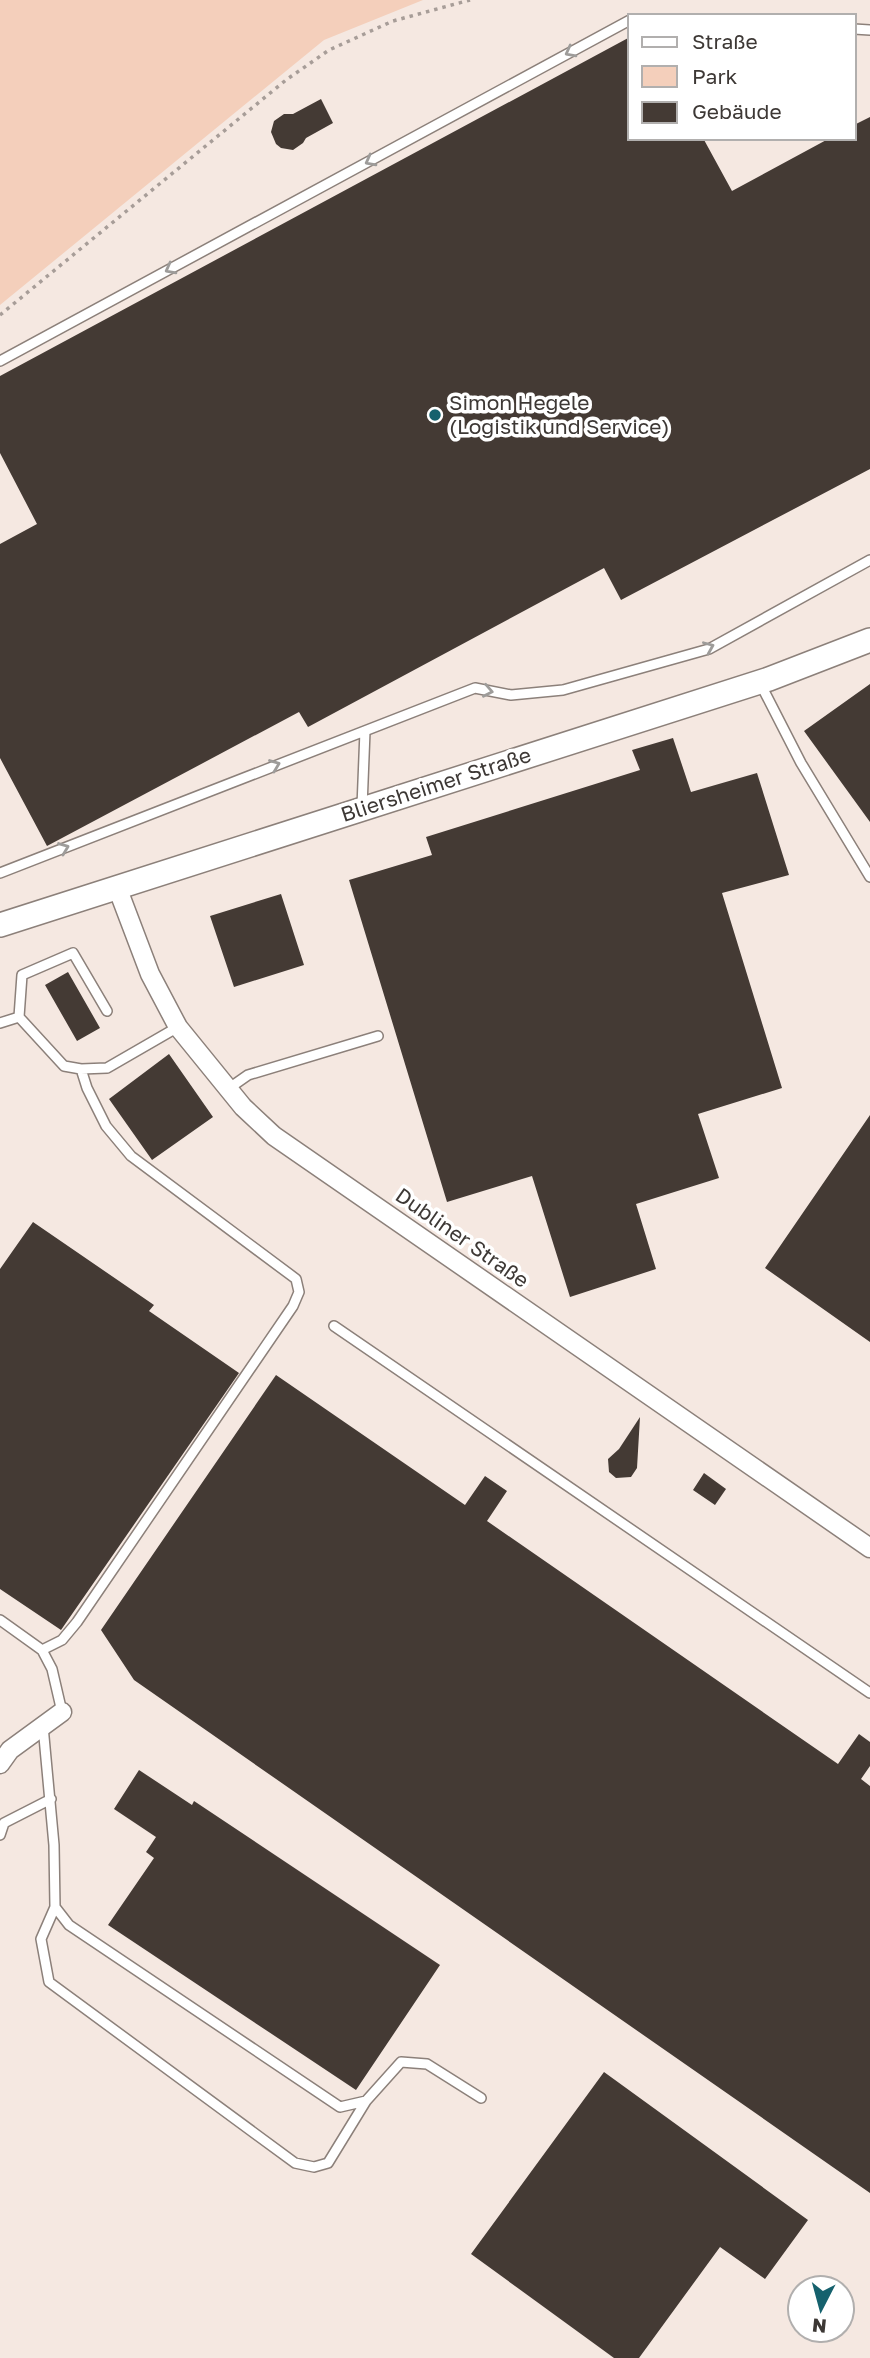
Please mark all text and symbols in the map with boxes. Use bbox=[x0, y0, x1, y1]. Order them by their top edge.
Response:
legend bbox=[628, 14, 856, 140]
text: Straße bbox=[692, 28, 758, 54]
one-way arrow bbox=[565, 44, 577, 57]
text: Park bbox=[692, 63, 738, 89]
text: Gebäude bbox=[692, 98, 782, 124]
one-way arrow bbox=[365, 152, 377, 166]
one-way arrow bbox=[165, 261, 177, 274]
place label: Simon Hegele (Logistik und Service) bbox=[449, 389, 669, 439]
marker: Simon Hegele (Logistik und Service) bbox=[427, 407, 443, 423]
one-way arrow bbox=[702, 642, 714, 656]
one-way arrow bbox=[482, 683, 494, 698]
street label: Bliersheimer Straße bbox=[337, 741, 534, 827]
one-way arrow bbox=[269, 760, 281, 774]
one-way arrow bbox=[57, 843, 69, 857]
street label: Dubliner Straße bbox=[391, 1182, 534, 1293]
north arrow bbox=[786, 2274, 856, 2344]
text: N bbox=[811, 2314, 828, 2339]

